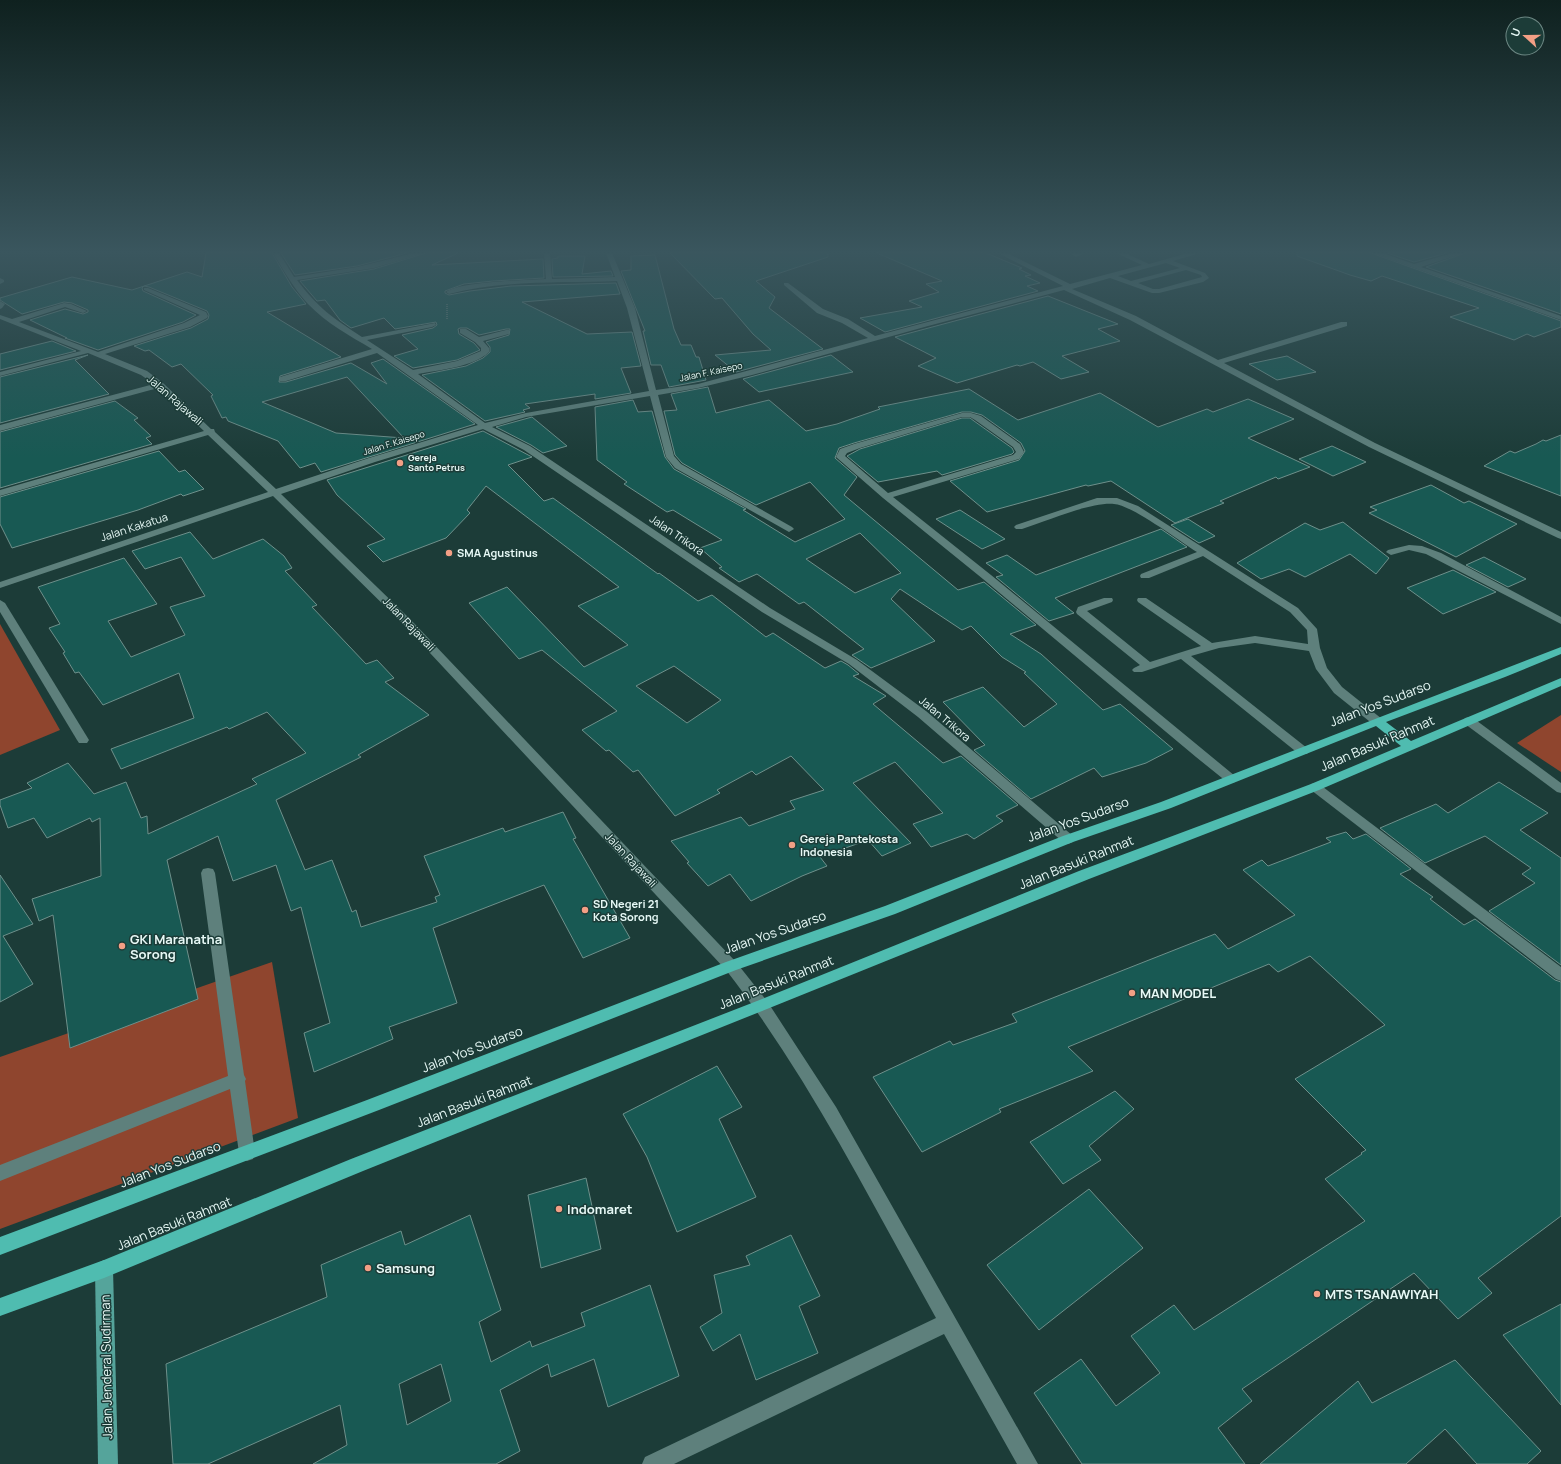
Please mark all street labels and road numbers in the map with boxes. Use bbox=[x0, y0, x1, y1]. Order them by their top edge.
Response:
street label: Jalan F. Kaisepo bbox=[678, 359, 744, 385]
street label: Jalan Rajawali bbox=[144, 371, 207, 428]
street label: Jalan F. Kaisepo bbox=[361, 427, 426, 458]
street label: Jalan Kakatua bbox=[98, 509, 169, 544]
street label: Jalan Trikora bbox=[647, 511, 708, 558]
street label: Jalan Rajawali bbox=[380, 593, 439, 654]
street label: Jalan Yos Sudarso bbox=[1327, 675, 1433, 731]
street label: Jalan Trikora bbox=[916, 693, 974, 745]
street label: Jalan Basuki Rahmat bbox=[1317, 711, 1437, 775]
street label: Jalan Yos Sudarso bbox=[1025, 792, 1131, 846]
street label: Jalan Rajawali bbox=[602, 829, 661, 890]
street label: Jalan Basuki Rahmat bbox=[1016, 831, 1136, 893]
street label: Jalan Yos Sudarso bbox=[722, 906, 829, 958]
street label: Jalan Basuki Rahmat bbox=[716, 951, 836, 1013]
street label: Jalan Yos Sudarso bbox=[419, 1021, 525, 1077]
street label: Jalan Basuki Rahmat bbox=[414, 1071, 534, 1131]
street label: Jalan Yos Sudarso bbox=[117, 1136, 223, 1192]
street label: Jalan Basuki Rahmat bbox=[114, 1192, 234, 1254]
street label: Jalan Jenderal Sudirman bbox=[96, 1295, 116, 1439]

